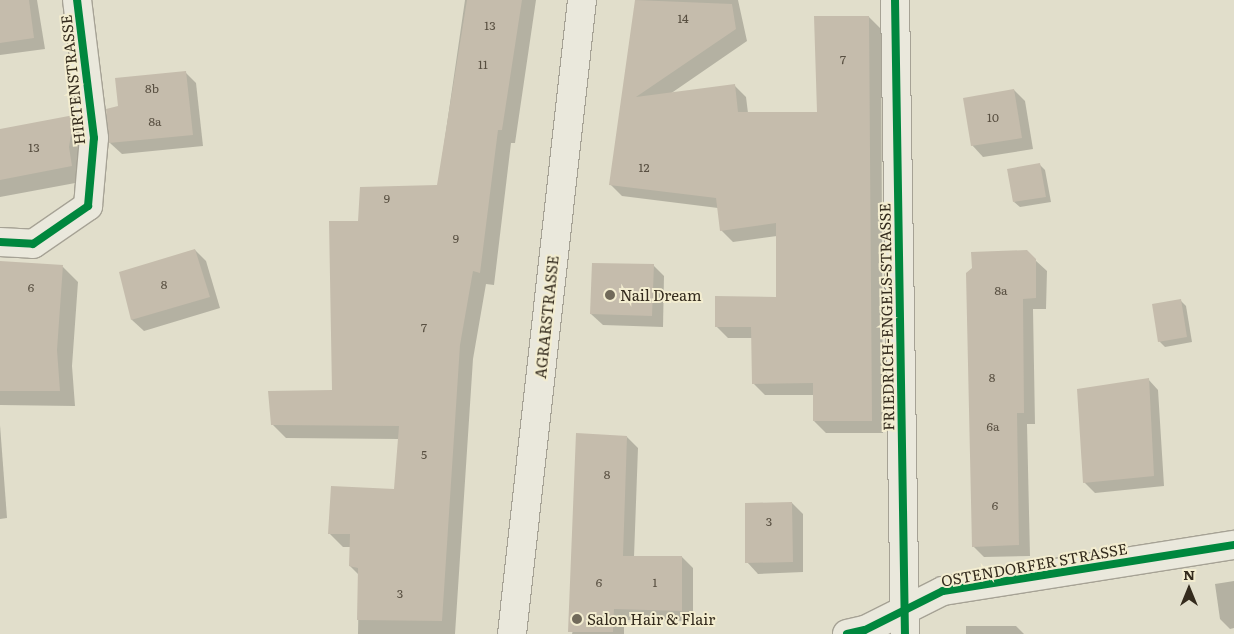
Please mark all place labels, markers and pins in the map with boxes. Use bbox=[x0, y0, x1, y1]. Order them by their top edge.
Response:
place label: Nail Dream bbox=[620, 286, 702, 304]
marker: Nail Dream bbox=[604, 289, 616, 301]
place label: Salon Hair & Flair bbox=[587, 610, 715, 628]
marker: Salon Hair & Flair bbox=[571, 613, 583, 625]

